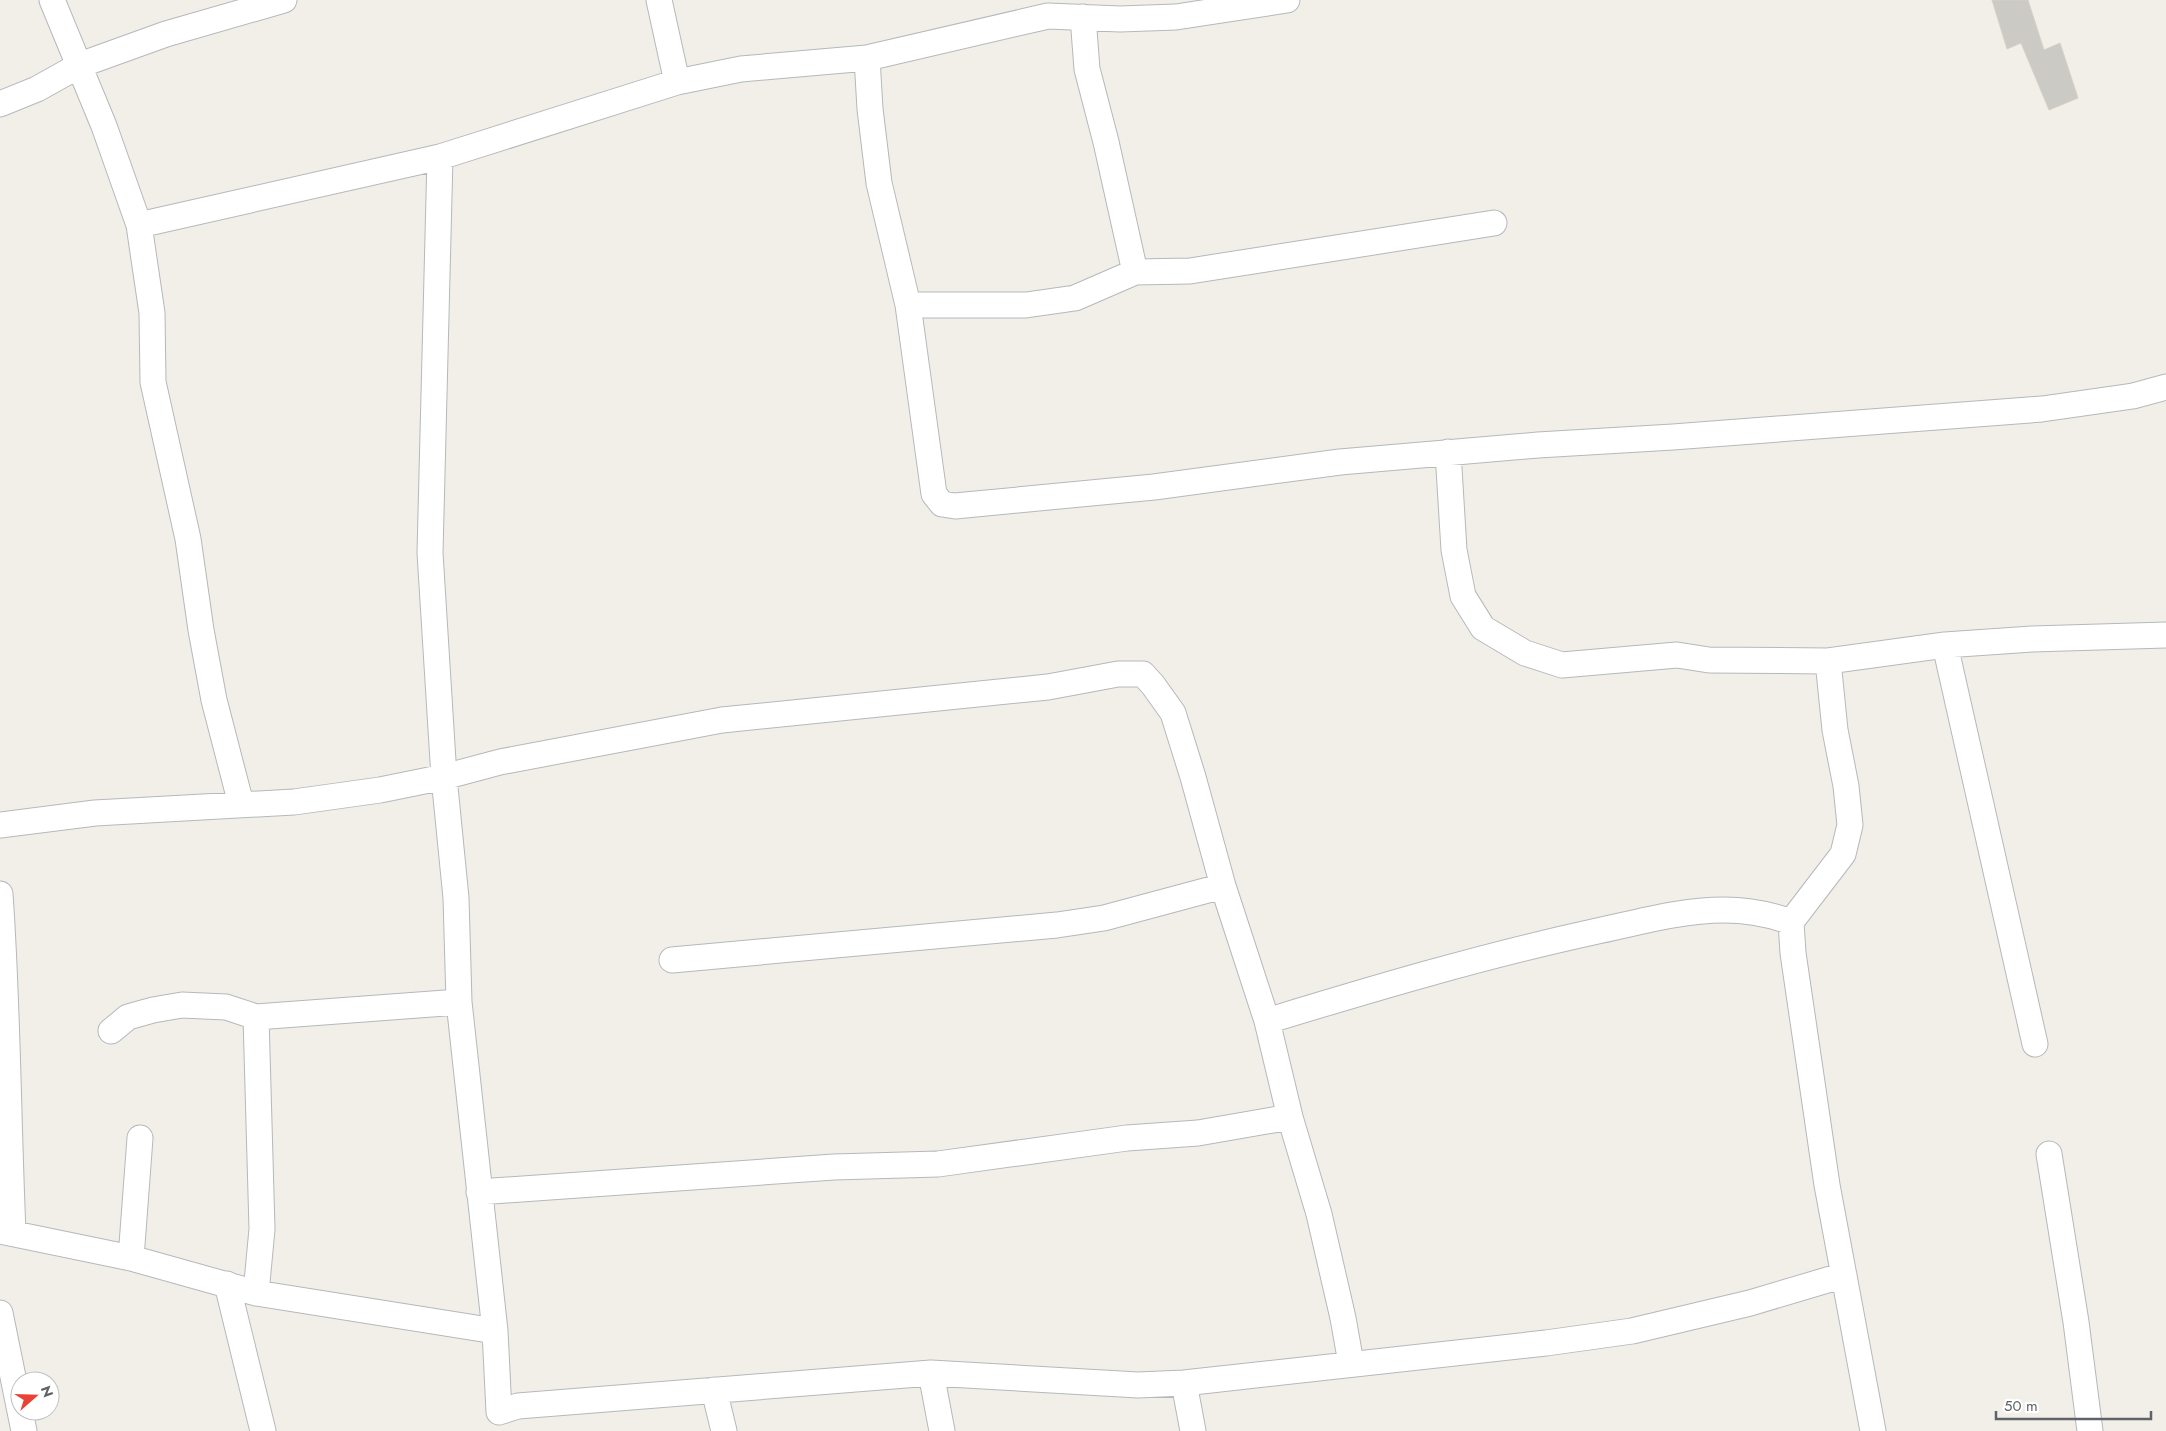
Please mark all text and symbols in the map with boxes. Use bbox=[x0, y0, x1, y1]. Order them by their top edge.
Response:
north arrow bbox=[10, 1371, 60, 1421]
text: N bbox=[36, 1383, 59, 1400]
scale bar bbox=[1996, 1388, 2151, 1420]
text: 50 m bbox=[2004, 1395, 2038, 1417]

